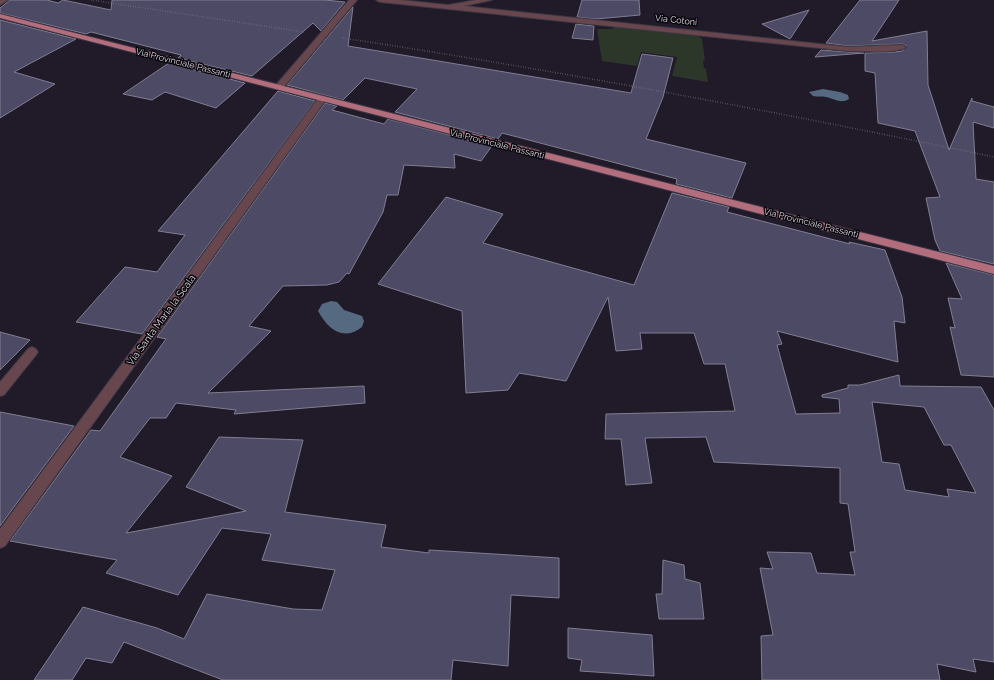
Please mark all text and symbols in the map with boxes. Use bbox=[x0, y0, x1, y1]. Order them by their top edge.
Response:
street label: Via Cotoni bbox=[654, 13, 698, 27]
street label: Via Provinciale Passanti bbox=[135, 46, 231, 80]
street label: Via Provinciale Passanti bbox=[449, 127, 545, 161]
street label: Via Provinciale Passanti bbox=[763, 206, 859, 240]
street label: Via Santa Maria la Scala bbox=[124, 273, 198, 367]

